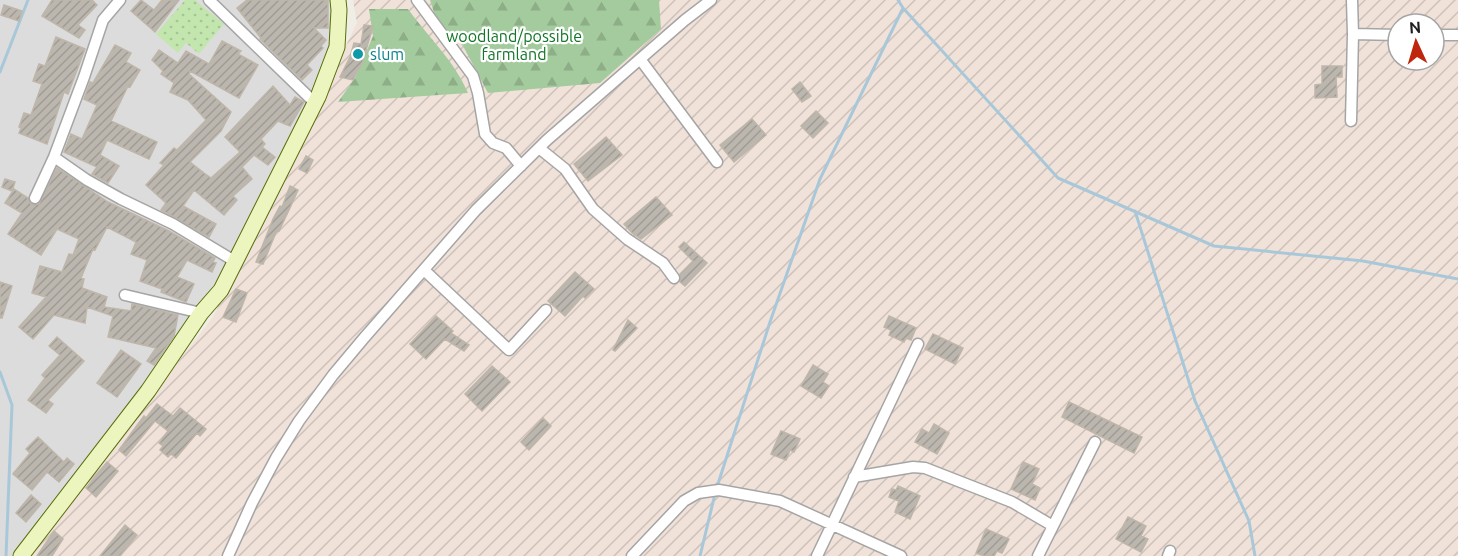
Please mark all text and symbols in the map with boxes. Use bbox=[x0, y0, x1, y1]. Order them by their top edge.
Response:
north arrow bbox=[1386, 12, 1446, 72]
text: N bbox=[1408, 18, 1422, 36]
park label: woodland/possible farmland bbox=[446, 27, 582, 63]
place label: slum bbox=[370, 45, 404, 63]
marker: slum bbox=[351, 47, 365, 61]

